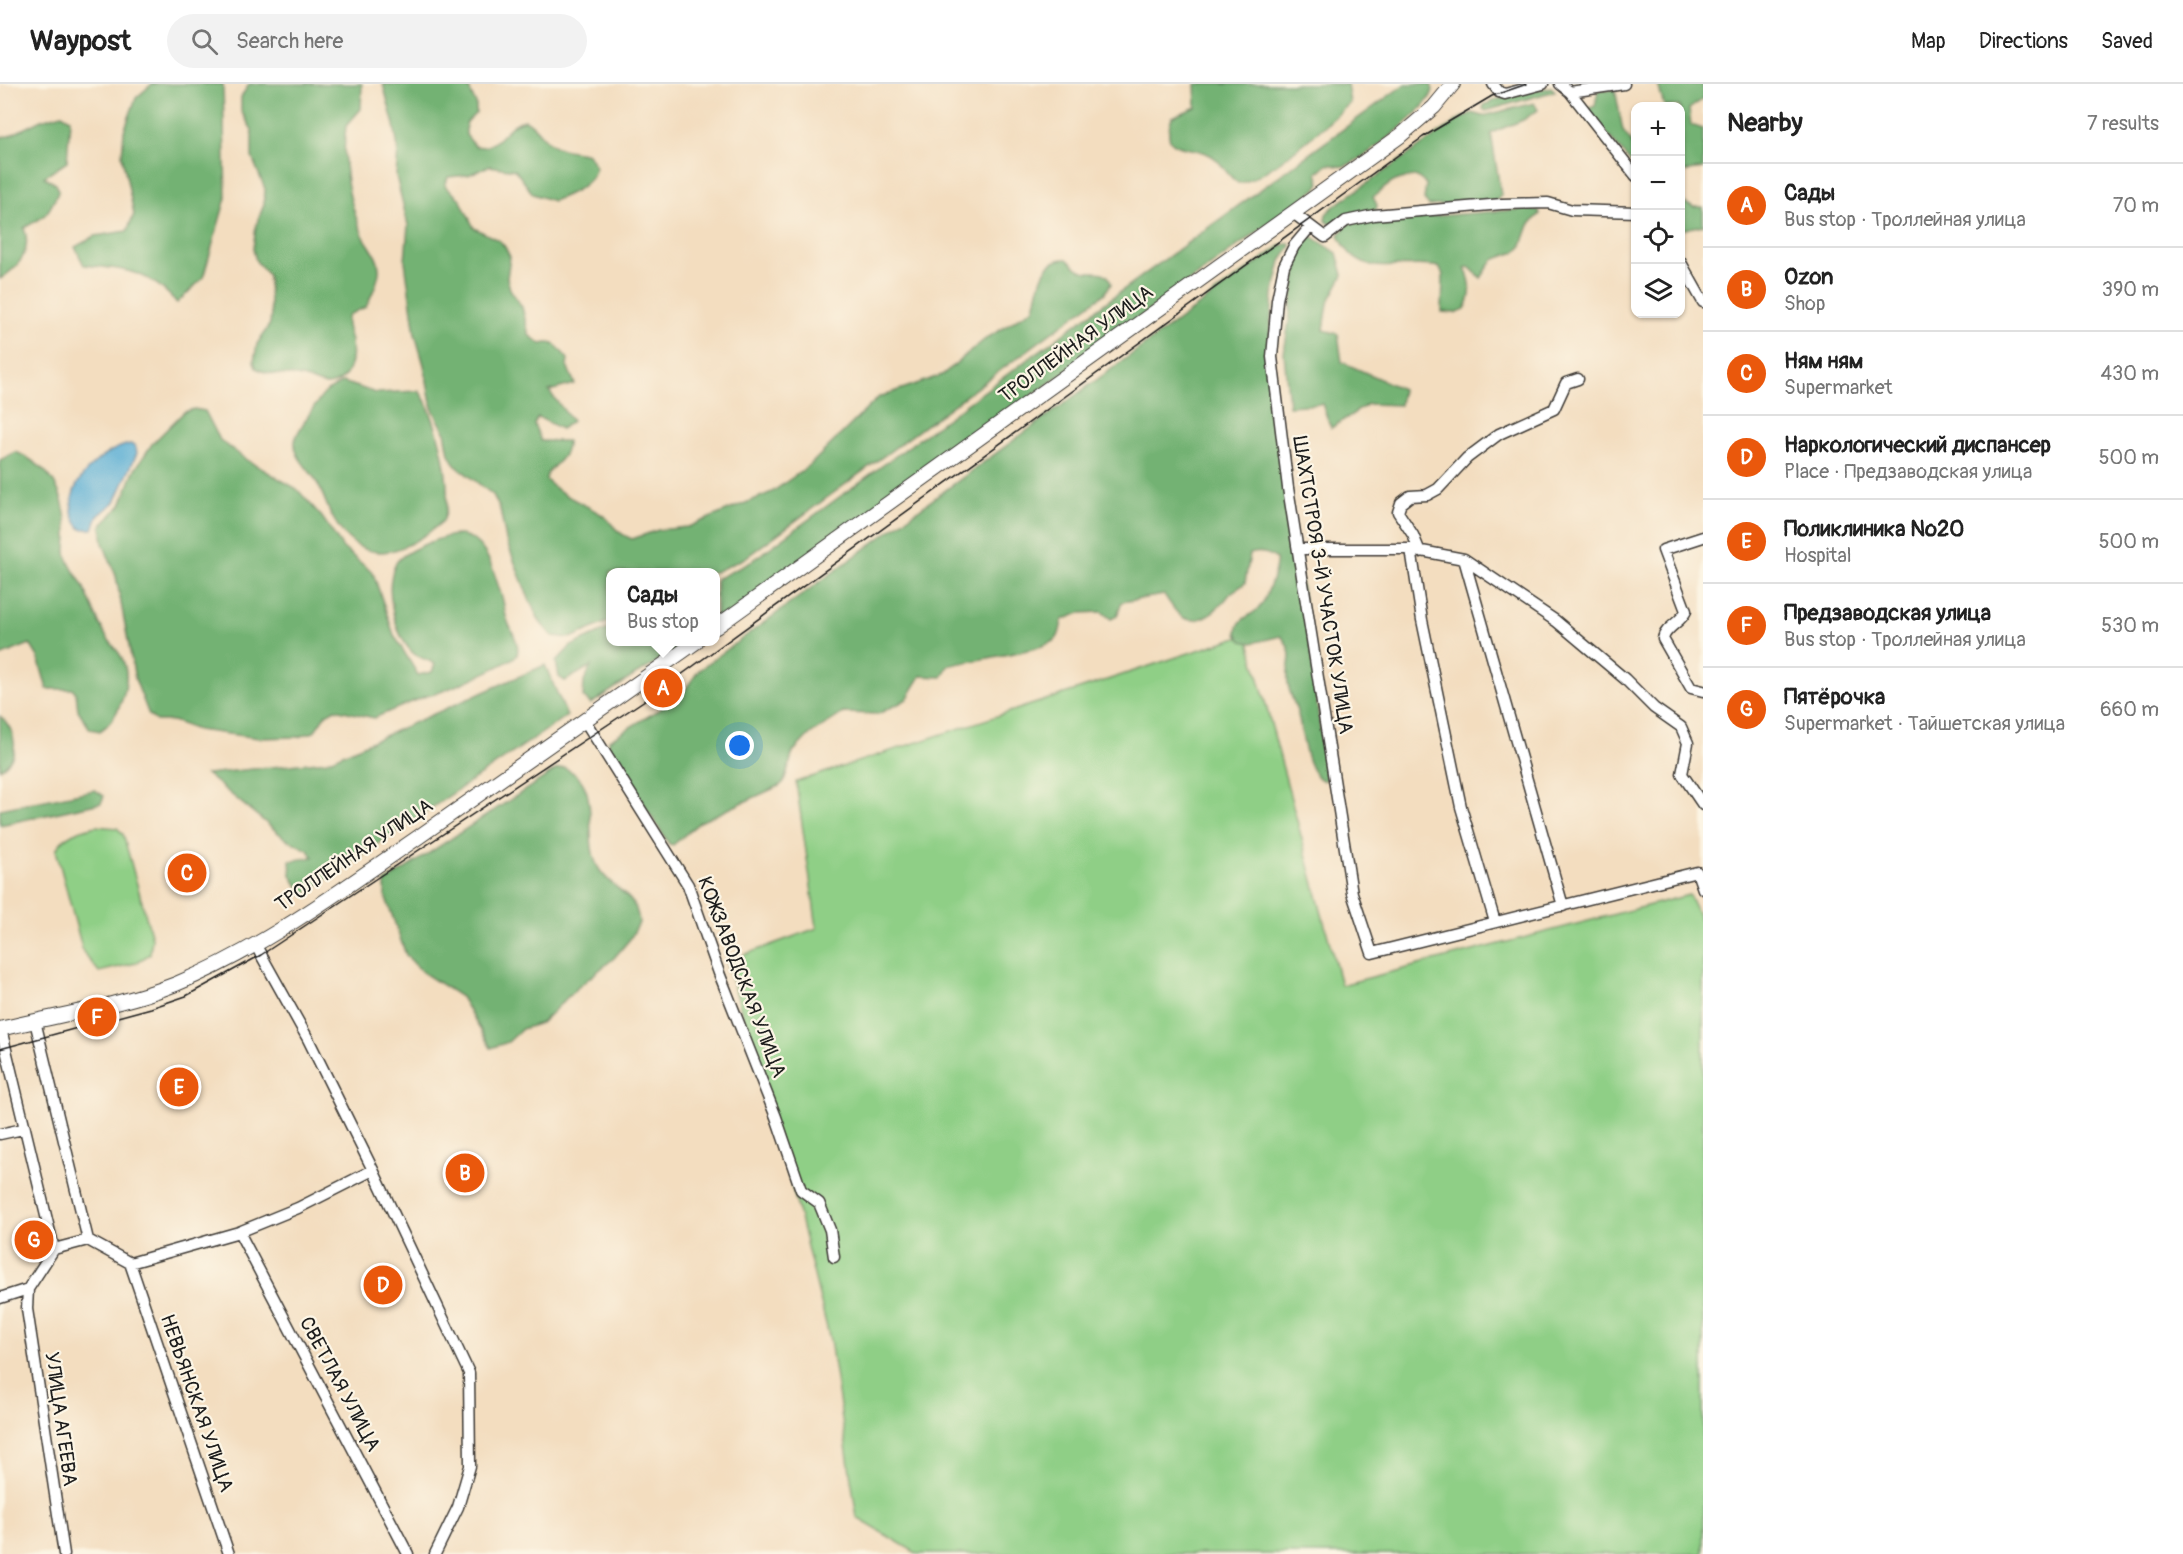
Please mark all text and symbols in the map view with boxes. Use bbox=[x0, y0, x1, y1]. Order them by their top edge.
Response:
search box bbox=[167, 14, 587, 68]
text: Waypost bbox=[30, 24, 131, 59]
icon: search bbox=[188, 25, 221, 58]
text: Search here bbox=[236, 27, 343, 55]
text: Map bbox=[1911, 28, 1946, 55]
text: Directions bbox=[1979, 28, 2068, 55]
text: Saved bbox=[2101, 28, 2153, 55]
map controls bbox=[1631, 102, 1685, 318]
button: + bbox=[1631, 102, 1685, 156]
text: Nearby bbox=[1727, 107, 1803, 139]
text: 7 results bbox=[2087, 111, 2159, 136]
button: − bbox=[1631, 156, 1685, 210]
text: Сады bbox=[1784, 179, 1835, 207]
text: A bbox=[1740, 193, 1753, 218]
text: 70 m bbox=[2113, 193, 2159, 218]
text: Bus stop · Троллейная улица bbox=[1784, 207, 2026, 232]
button: locate bbox=[1631, 210, 1685, 264]
text: Ozon bbox=[1784, 263, 1833, 291]
button: layers bbox=[1631, 264, 1685, 318]
text: B bbox=[1741, 277, 1752, 302]
text: 390 m bbox=[2102, 277, 2159, 302]
street label: ТРОЛЛЕЙНАЯ УЛИЦА bbox=[994, 280, 1158, 408]
text: Shop bbox=[1784, 291, 1825, 316]
text: Ням ням bbox=[1784, 347, 1863, 375]
text: C bbox=[1740, 361, 1753, 386]
text: 430 m bbox=[2100, 361, 2159, 386]
text: Supermarket bbox=[1784, 375, 1893, 400]
text: Наркологический диспансер bbox=[1784, 431, 2051, 459]
street label: ШАХТСТРОЯ 3-Й УЧАСТОК УЛИЦА bbox=[1287, 434, 1359, 736]
text: D bbox=[1740, 445, 1753, 470]
text: 500 m bbox=[2099, 445, 2159, 470]
text: Place · Предзаводская улица bbox=[1784, 459, 2032, 484]
text: Поликлиника №20 bbox=[1784, 515, 1964, 543]
text: E bbox=[1741, 529, 1752, 554]
text: 500 m bbox=[2099, 529, 2159, 554]
text: Hospital bbox=[1784, 543, 1851, 568]
popup bbox=[606, 568, 720, 646]
text: Сады bbox=[627, 581, 678, 609]
text: Предзаводская улица bbox=[1784, 599, 1991, 627]
text: Bus stop bbox=[627, 609, 699, 634]
text: F bbox=[1740, 613, 1753, 638]
text: 530 m bbox=[2101, 613, 2159, 638]
text: Bus stop · Троллейная улица bbox=[1784, 627, 2026, 652]
pin: A bbox=[644, 666, 682, 710]
text: Пятёрочка bbox=[1784, 683, 1885, 711]
text: G bbox=[1740, 697, 1753, 722]
text: 660 m bbox=[2100, 697, 2159, 722]
text: Supermarket · Тайшетская улица bbox=[1784, 711, 2065, 736]
your location bbox=[725, 731, 754, 760]
street label: ТРОЛЛЕЙНАЯ УЛИЦА bbox=[270, 793, 438, 917]
pin: C bbox=[168, 850, 207, 896]
street label: КОЖЗАВОДСКАЯ УЛИЦА bbox=[692, 873, 792, 1081]
pin: F bbox=[78, 994, 116, 1040]
pin: E bbox=[160, 1064, 198, 1110]
pin: B bbox=[446, 1150, 484, 1196]
pin: G bbox=[15, 1218, 54, 1262]
pin: D bbox=[364, 1262, 403, 1308]
street label: НЕВЬЯНСКАЯ УЛИЦА bbox=[155, 1311, 239, 1495]
street label: СВЕТЛАЯ УЛИЦА bbox=[294, 1312, 386, 1456]
street label: УЛИЦА АГЕЕВА bbox=[39, 1350, 83, 1488]

